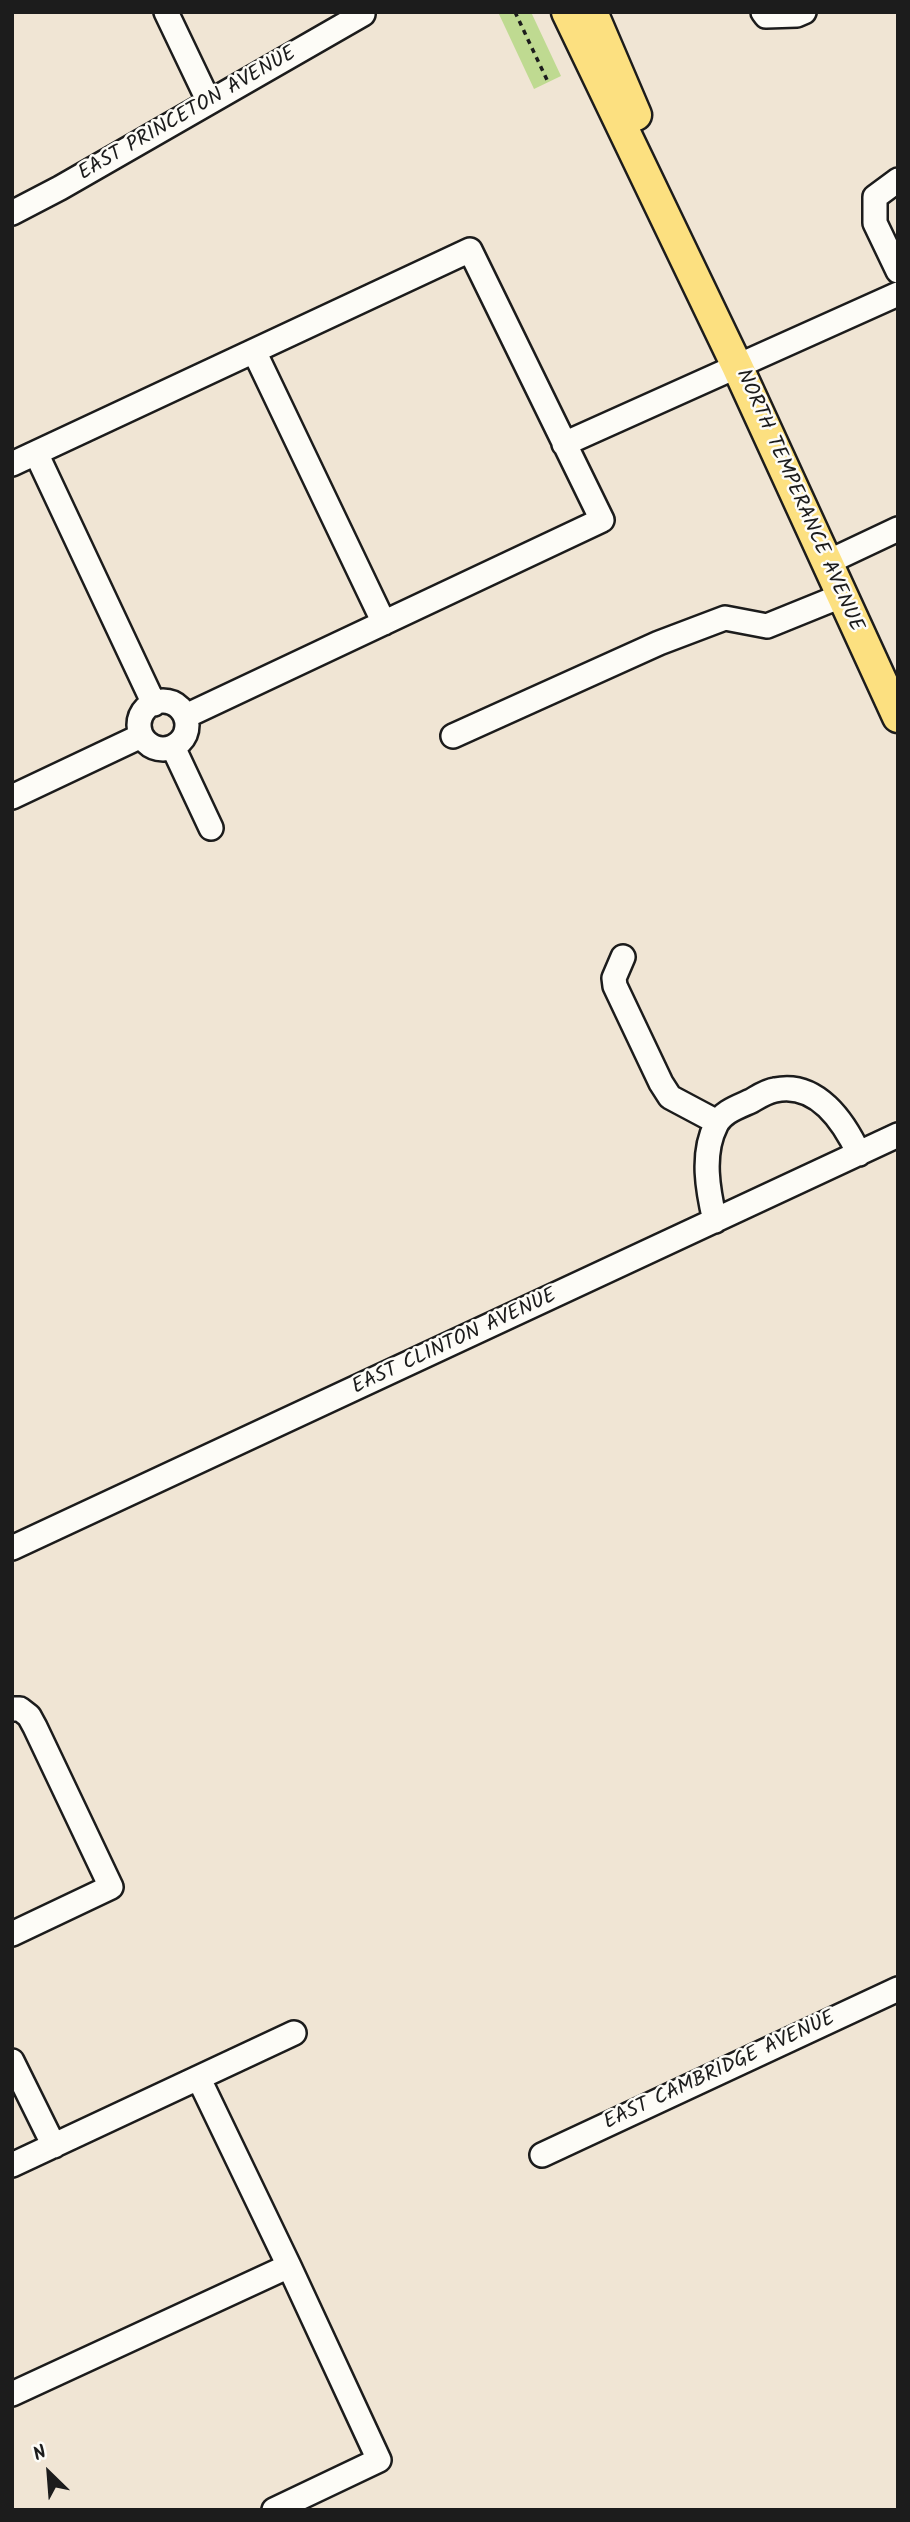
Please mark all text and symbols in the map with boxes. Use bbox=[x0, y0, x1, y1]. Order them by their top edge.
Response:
street label: EAST PRINCETON AVENUE bbox=[75, 42, 301, 188]
street label: NORTH TEMPERANCE AVENUE bbox=[729, 366, 867, 636]
street label: EAST CLINTON AVENUE bbox=[349, 1285, 561, 1401]
street label: EAST CAMBRIDGE AVENUE bbox=[600, 2007, 840, 2137]
north arrow bbox=[14, 2438, 84, 2508]
text: N bbox=[28, 2438, 52, 2470]

